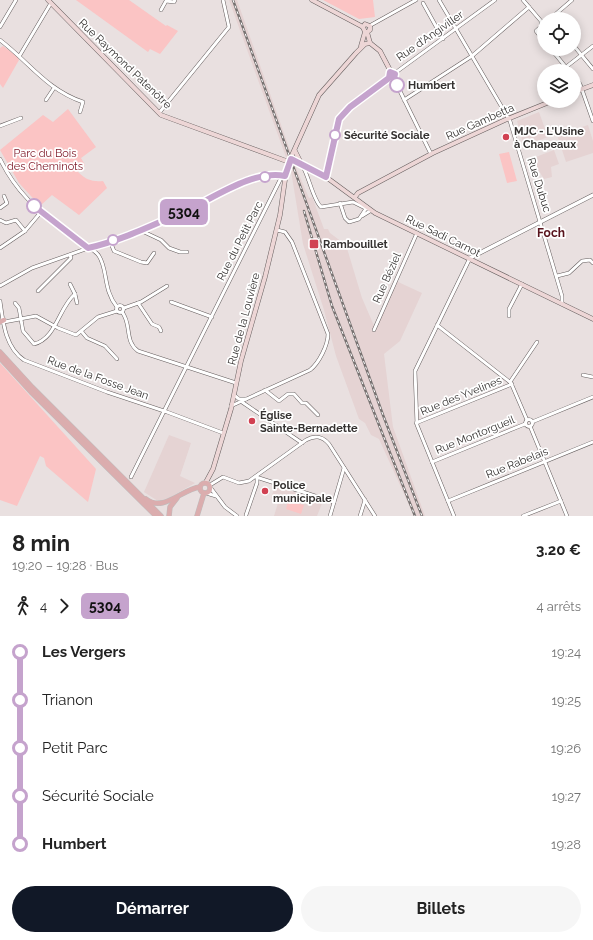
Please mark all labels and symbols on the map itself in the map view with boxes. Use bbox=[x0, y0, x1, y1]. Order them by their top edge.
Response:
street label: Rue d'Angiviller bbox=[394, 8, 466, 64]
street label: Rue Raymond Patenôtre bbox=[76, 16, 174, 112]
marker: Humbert bbox=[389, 77, 405, 93]
place label: Humbert bbox=[408, 79, 456, 92]
street label: Rue Gambetta bbox=[444, 101, 516, 143]
place label: MJC - L'Usine à Chapeaux bbox=[514, 125, 584, 151]
marker: Sécurité Sociale bbox=[329, 129, 341, 141]
place label: Sécurité Sociale bbox=[344, 129, 430, 142]
marker: MJC - L'Usine à Chapeaux bbox=[501, 132, 511, 142]
park label: Parc du Bois des Cheminots bbox=[7, 147, 83, 173]
street label: Rue Dubuc bbox=[525, 156, 553, 214]
unlabelled marker bbox=[259, 171, 271, 183]
unlabelled marker bbox=[26, 198, 42, 214]
line badge: 5304 bbox=[156, 199, 212, 225]
street label: Rue du Petit Parc bbox=[214, 199, 266, 283]
street label: Rue Sadi Carnot bbox=[403, 212, 483, 260]
district label: Foch bbox=[537, 226, 565, 240]
unlabelled marker bbox=[107, 234, 119, 246]
marker: Rambouillet bbox=[308, 238, 320, 250]
place label: Rambouillet bbox=[323, 238, 389, 251]
street label: Rue Béziel bbox=[370, 251, 404, 305]
street label: Rue de la Louvière bbox=[225, 271, 263, 367]
street label: Rue de la Fosse Jean bbox=[45, 354, 151, 402]
street label: Rue des Yvelines bbox=[419, 374, 503, 418]
place label: Église Sainte-Bernadette bbox=[260, 408, 358, 435]
street label: Rue Montorgueil bbox=[433, 413, 517, 457]
marker: Église Sainte-Bernadette bbox=[247, 416, 257, 426]
street label: Rue Rabelais bbox=[484, 445, 550, 481]
place label: Police municipale bbox=[273, 479, 332, 505]
marker: Police municipale bbox=[260, 486, 270, 496]

